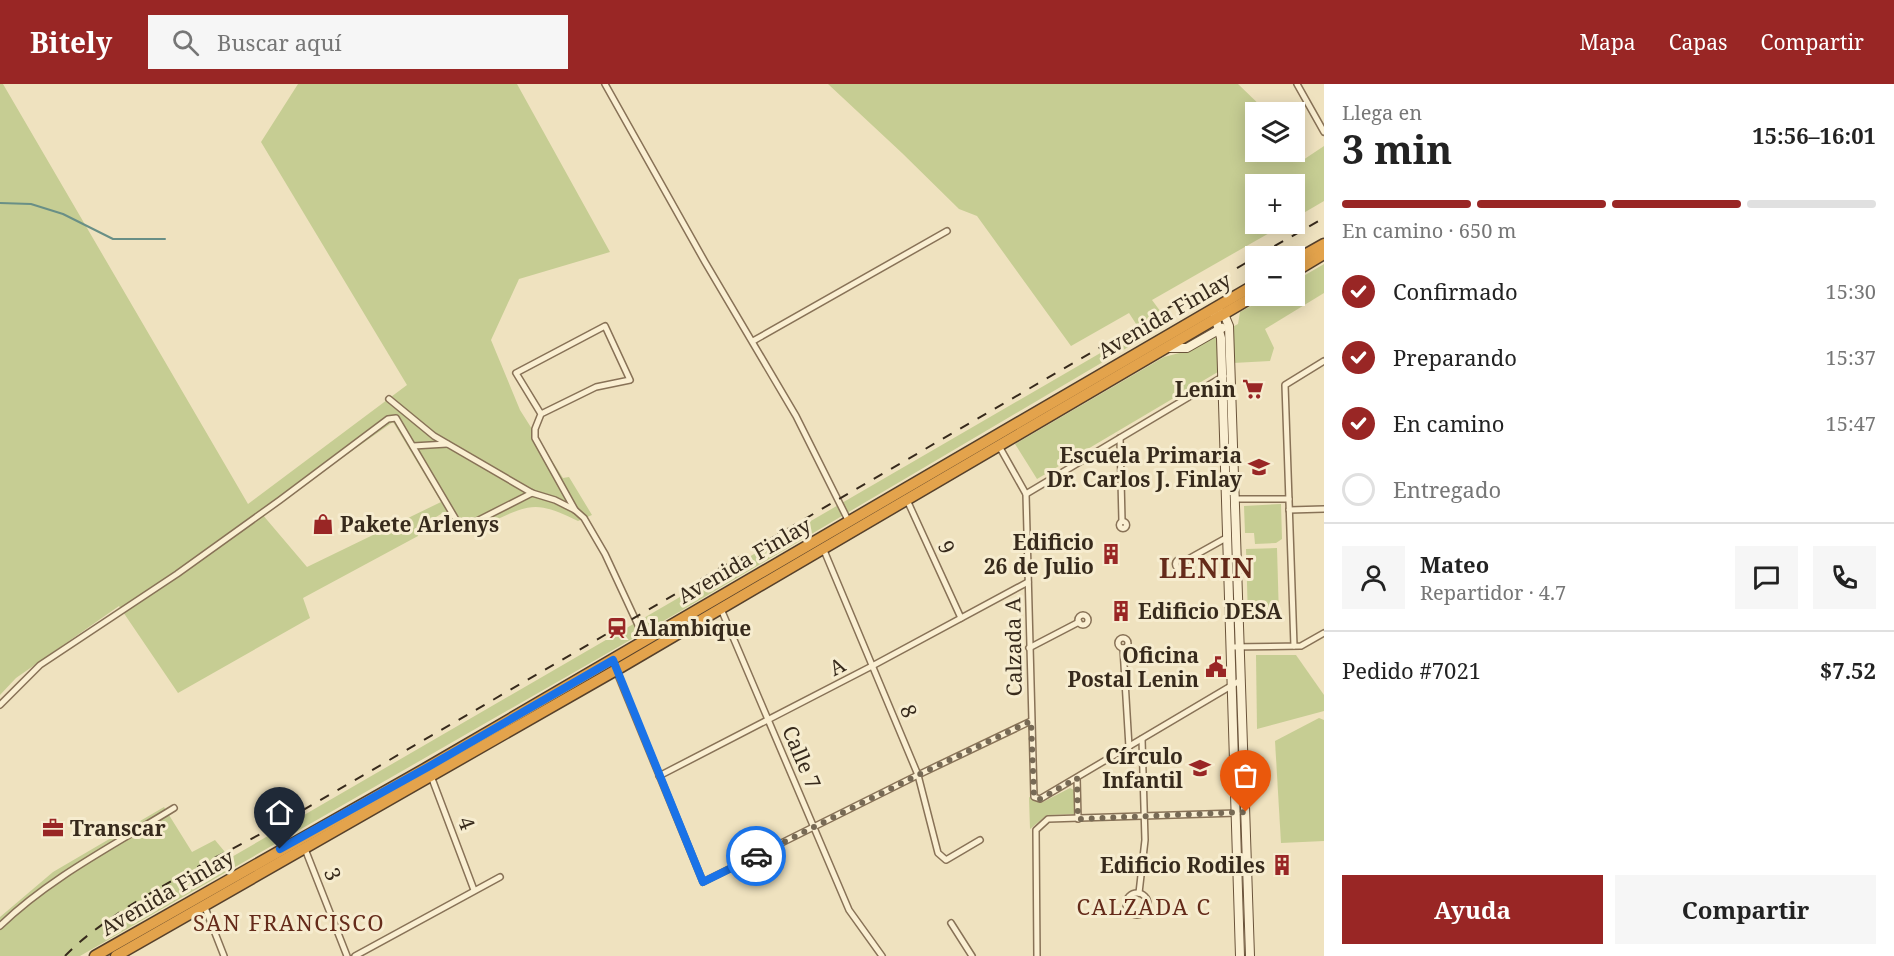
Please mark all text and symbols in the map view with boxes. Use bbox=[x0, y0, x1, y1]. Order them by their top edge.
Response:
search box bbox=[148, 15, 568, 69]
text: Bitely bbox=[30, 23, 112, 61]
icon: search bbox=[169, 26, 202, 59]
text: Buscar aquí bbox=[217, 27, 342, 57]
text: Mapa bbox=[1579, 28, 1636, 56]
text: Capas bbox=[1669, 28, 1728, 56]
text: Compartir bbox=[1761, 28, 1864, 56]
text: Llega en bbox=[1342, 99, 1422, 126]
map controls bbox=[1245, 102, 1305, 306]
button: layers bbox=[1245, 102, 1305, 162]
text: 15:56–16:01 bbox=[1752, 120, 1876, 150]
text: 3 min bbox=[1342, 122, 1452, 175]
button: + bbox=[1245, 174, 1305, 234]
text: En camino · 650 m bbox=[1342, 217, 1516, 244]
button: − bbox=[1245, 246, 1305, 306]
street label: Avenida Finlay bbox=[1092, 265, 1236, 365]
icon: check bbox=[1342, 275, 1375, 308]
text: Confirmado bbox=[1393, 276, 1518, 306]
text: 15:30 bbox=[1826, 278, 1876, 305]
icon: check bbox=[1342, 341, 1375, 374]
text: Preparando bbox=[1393, 342, 1517, 372]
text: 15:37 bbox=[1826, 344, 1876, 371]
place label: Lenin bbox=[1175, 375, 1236, 403]
supermarket icon: Lenin bbox=[1241, 377, 1265, 401]
icon: check bbox=[1342, 407, 1375, 440]
text: En camino bbox=[1393, 408, 1505, 438]
text: 15:47 bbox=[1826, 410, 1876, 437]
place label: Escuela Primaria Dr. Carlos J. Finlay bbox=[1047, 441, 1243, 493]
school or university icon: Escuela Primaria Dr. Carlos J. Finlay bbox=[1247, 455, 1271, 479]
text: Entregado bbox=[1393, 474, 1501, 504]
place label: Pakete Arlenys bbox=[340, 510, 499, 538]
street label: Avenida Finlay bbox=[672, 510, 816, 610]
shop icon: Pakete Arlenys bbox=[311, 512, 335, 536]
place label: Edificio 26 de Julio bbox=[984, 528, 1094, 580]
street label: 9 bbox=[932, 536, 962, 558]
building icon: Edificio 26 de Julio bbox=[1099, 542, 1123, 566]
button: person bbox=[1342, 546, 1405, 609]
button: chat bbox=[1735, 546, 1798, 609]
button: phone bbox=[1813, 546, 1876, 609]
district label: LENIN bbox=[1159, 549, 1255, 586]
text: Mateo bbox=[1420, 549, 1489, 579]
text: Repartidor · 4.7 bbox=[1420, 579, 1566, 606]
street label: Calzada A bbox=[998, 597, 1028, 697]
place label: Edificio DESA bbox=[1138, 597, 1282, 625]
building icon: Edificio DESA bbox=[1109, 599, 1133, 623]
place label: Alambique bbox=[634, 614, 751, 642]
station icon: Alambique bbox=[605, 616, 629, 640]
place label: Oficina Postal Lenin bbox=[1067, 641, 1199, 693]
street label: A bbox=[824, 650, 850, 682]
public building icon: Oficina Postal Lenin bbox=[1204, 655, 1228, 679]
text: Pedido #7021 bbox=[1342, 655, 1481, 685]
text: $7.52 bbox=[1820, 655, 1876, 685]
street label: 8 bbox=[894, 700, 924, 722]
street label: Calle 7 bbox=[776, 721, 828, 793]
place label: Círculo Infantil bbox=[1102, 742, 1184, 794]
pin bbox=[1220, 750, 1271, 812]
school or university icon: Círculo Infantil bbox=[1188, 756, 1212, 780]
icon: bag bbox=[1229, 759, 1262, 792]
pin bbox=[254, 787, 305, 849]
icon: home bbox=[263, 796, 296, 829]
street label: 4 bbox=[452, 812, 482, 834]
place label: Transcar bbox=[70, 814, 166, 842]
office icon: Transcar bbox=[41, 816, 65, 840]
courier bbox=[726, 826, 786, 886]
icon: car bbox=[740, 840, 773, 873]
street label: Avenida Finlay bbox=[95, 842, 239, 942]
place label: Edificio Rodiles bbox=[1100, 851, 1265, 879]
building icon: Edificio Rodiles bbox=[1270, 853, 1294, 877]
street label: 3 bbox=[318, 863, 348, 885]
button: Ayuda bbox=[1342, 875, 1603, 944]
button: Compartir bbox=[1615, 875, 1876, 944]
district label: CALZADA C bbox=[1076, 891, 1212, 921]
district label: SAN FRANCISCO bbox=[193, 907, 385, 937]

